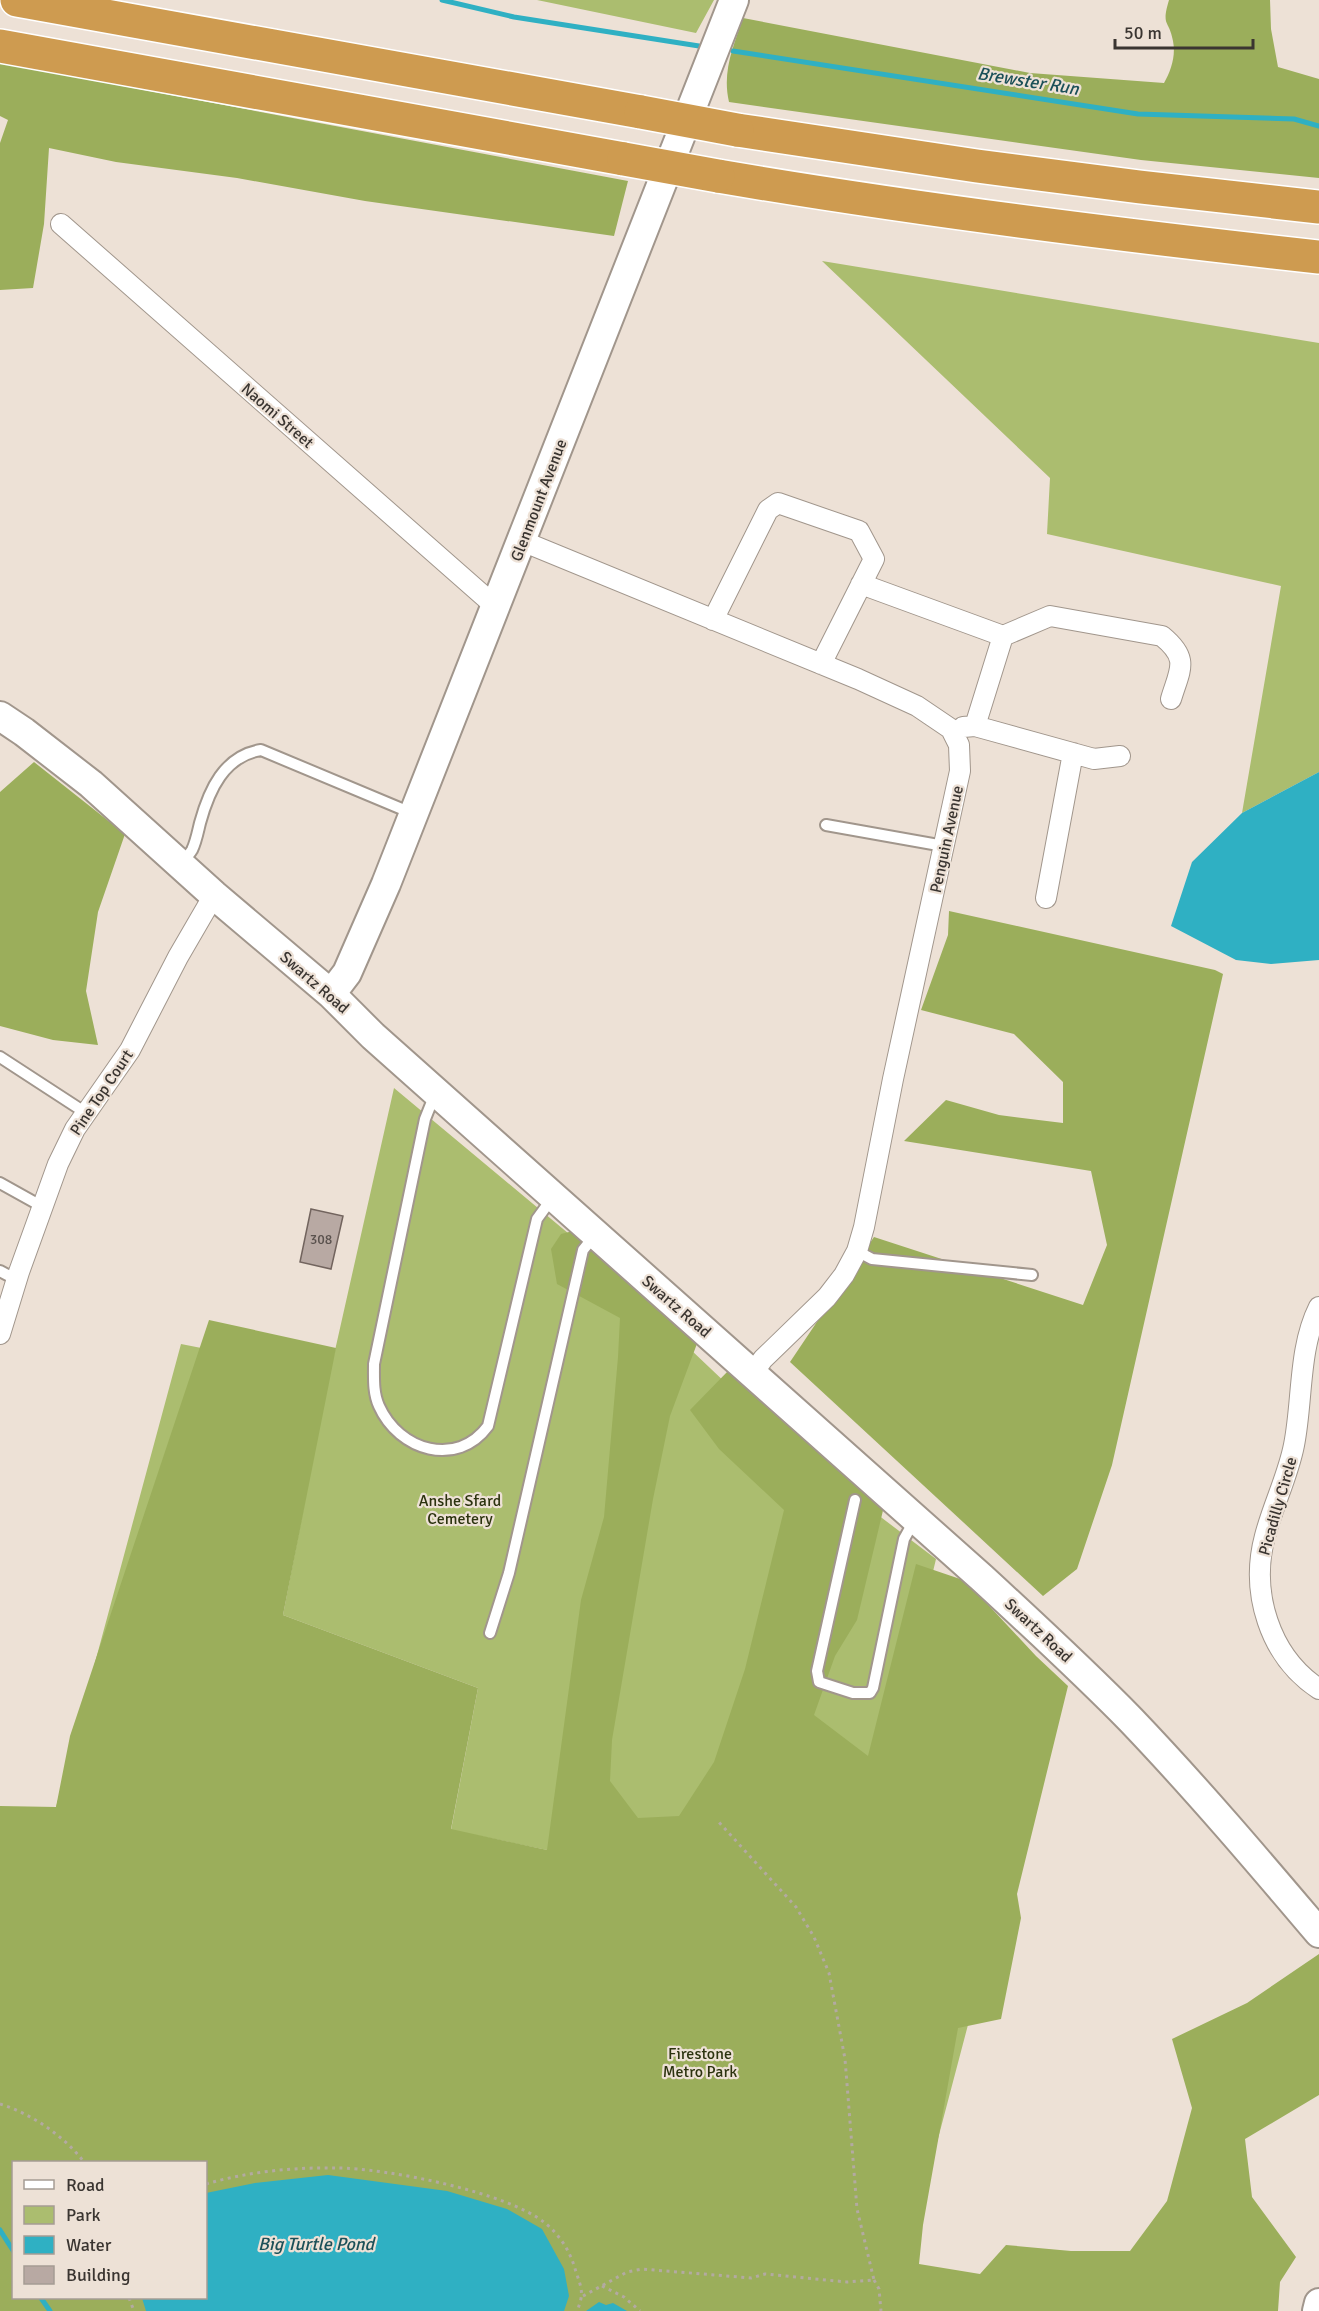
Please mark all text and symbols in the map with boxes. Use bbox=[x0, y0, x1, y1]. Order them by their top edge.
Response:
scale bar bbox=[1115, 12, 1253, 50]
text: 50 m bbox=[1124, 22, 1162, 44]
water label: Brewster Run bbox=[976, 62, 1081, 100]
street label: Naomi Street bbox=[237, 379, 318, 453]
street label: Glenmount Avenue bbox=[506, 436, 571, 564]
street label: Penguin Avenue bbox=[926, 784, 968, 895]
street label: Swartz Road bbox=[276, 947, 353, 1018]
street label: Pine Top Court bbox=[66, 1046, 138, 1139]
house number: 308 bbox=[310, 1231, 332, 1248]
street label: Swartz Road bbox=[638, 1271, 715, 1342]
street label: Picadilly Circle bbox=[1254, 1455, 1302, 1558]
park label: Anshe Sfard Cemetery bbox=[419, 1491, 501, 1529]
street label: Swartz Road bbox=[1000, 1594, 1076, 1667]
park label: Firestone Metro Park bbox=[663, 2044, 737, 2082]
legend bbox=[12, 2161, 207, 2299]
text: Road bbox=[66, 2174, 105, 2196]
text: Park bbox=[66, 2204, 101, 2226]
water label: Big Turtle Pond bbox=[258, 2233, 377, 2255]
text: Water bbox=[66, 2234, 112, 2256]
text: Building bbox=[66, 2264, 130, 2286]

